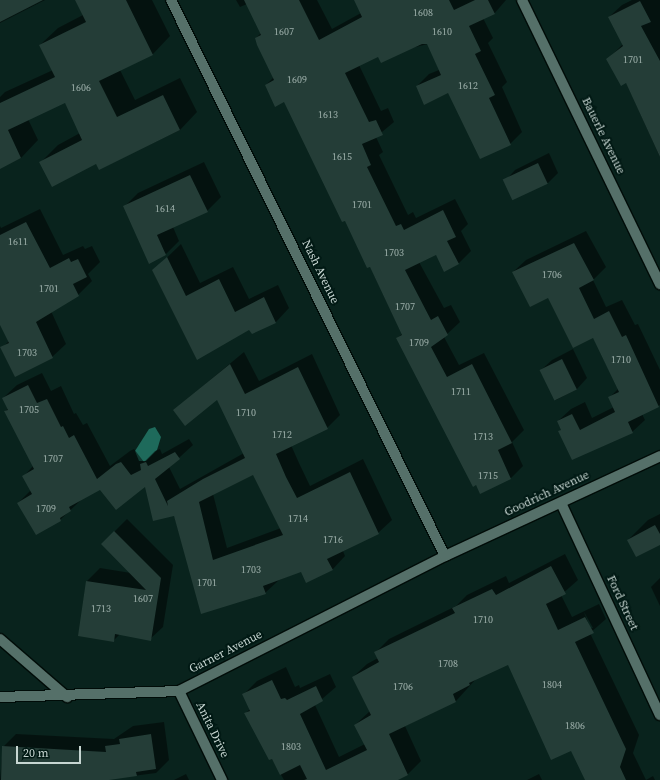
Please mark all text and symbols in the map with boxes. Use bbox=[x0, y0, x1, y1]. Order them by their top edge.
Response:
house number: 1608 bbox=[413, 7, 433, 19]
house number: 1607 bbox=[274, 26, 294, 38]
house number: 1610 bbox=[432, 26, 452, 38]
house number: 1701 bbox=[623, 54, 643, 66]
house number: 1609 bbox=[287, 74, 307, 86]
house number: 1612 bbox=[458, 80, 478, 92]
house number: 1606 bbox=[71, 82, 91, 94]
street label: Bauerle Avenue bbox=[578, 95, 628, 177]
house number: 1613 bbox=[318, 109, 338, 121]
house number: 1615 bbox=[332, 151, 352, 163]
house number: 1701 bbox=[352, 199, 372, 211]
house number: 1614 bbox=[155, 203, 175, 215]
house number: 1611 bbox=[8, 236, 28, 248]
street label: Nash Avenue bbox=[298, 238, 342, 306]
house number: 1703 bbox=[384, 247, 404, 259]
house number: 1706 bbox=[542, 269, 562, 281]
house number: 1701 bbox=[39, 283, 59, 295]
house number: 1707 bbox=[395, 301, 415, 313]
house number: 1709 bbox=[409, 337, 429, 349]
house number: 1703 bbox=[17, 347, 37, 359]
house number: 1710 bbox=[611, 354, 631, 366]
house number: 1711 bbox=[451, 386, 471, 398]
house number: 1705 bbox=[19, 404, 39, 416]
house number: 1710 bbox=[236, 407, 256, 419]
house number: 1712 bbox=[272, 429, 292, 441]
house number: 1713 bbox=[473, 431, 493, 443]
house number: 1707 bbox=[43, 453, 63, 465]
street label: Goodrich Avenue bbox=[502, 468, 592, 520]
house number: 1715 bbox=[478, 470, 498, 482]
house number: 1709 bbox=[36, 503, 56, 515]
house number: 1714 bbox=[288, 513, 308, 525]
house number: 1716 bbox=[323, 534, 343, 546]
house number: 1703 bbox=[241, 564, 261, 576]
street label: Ford Street bbox=[603, 573, 641, 633]
house number: 1701 bbox=[197, 577, 217, 589]
house number: 1607 bbox=[133, 593, 153, 605]
house number: 1713 bbox=[91, 603, 111, 615]
house number: 1710 bbox=[473, 614, 493, 626]
street label: Garner Avenue bbox=[187, 627, 265, 677]
house number: 1708 bbox=[438, 658, 458, 670]
house number: 1804 bbox=[542, 679, 562, 691]
house number: 1706 bbox=[393, 681, 413, 693]
street label: Anita Drive bbox=[192, 700, 232, 760]
house number: 1806 bbox=[565, 720, 585, 732]
scale bar bbox=[18, 738, 83, 764]
house number: 1803 bbox=[281, 741, 301, 753]
text: 20 m bbox=[23, 745, 49, 761]

